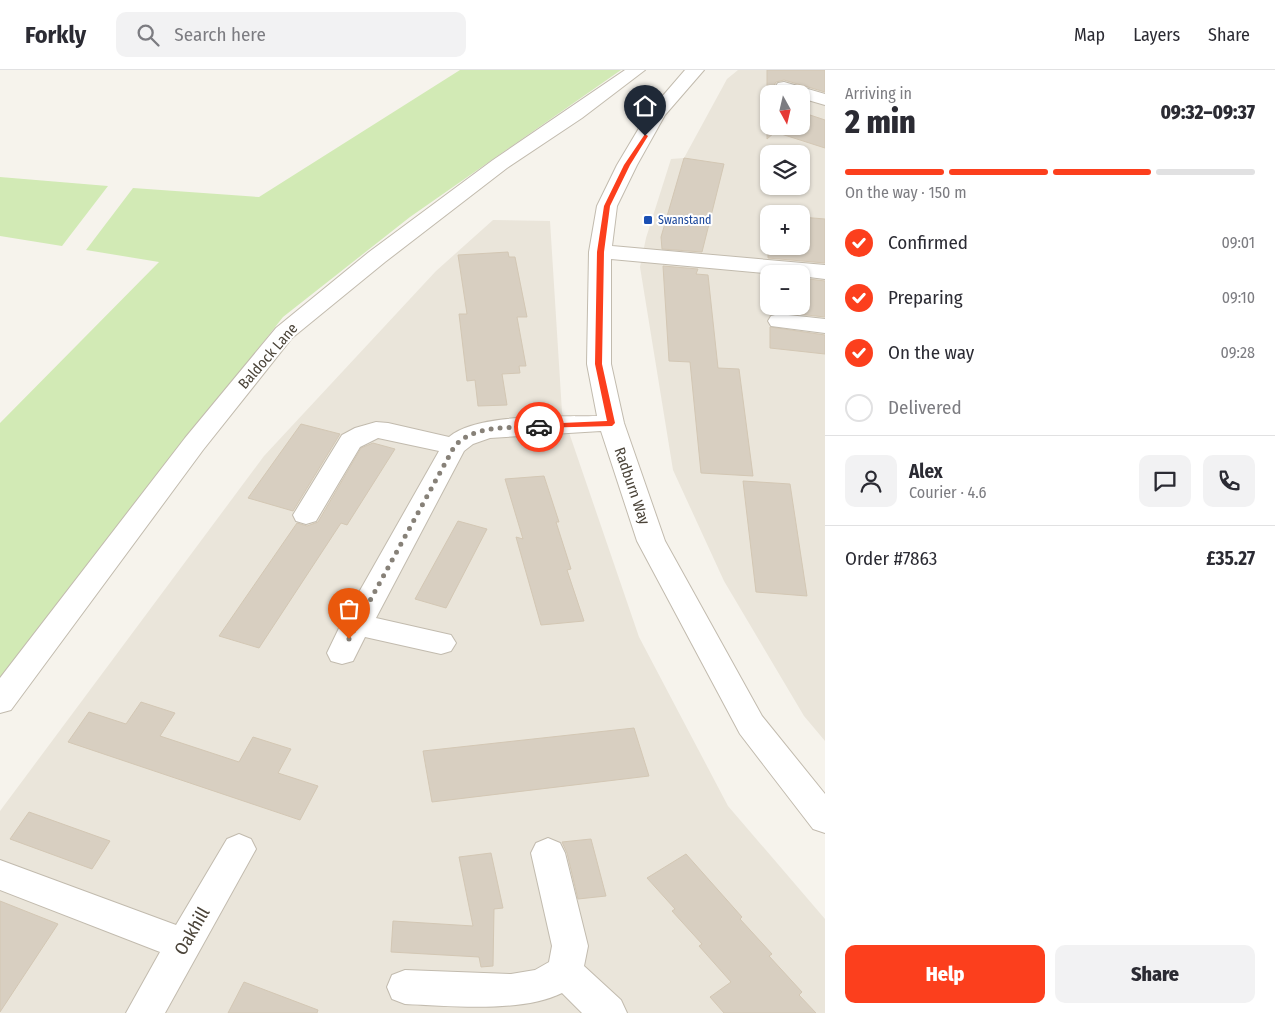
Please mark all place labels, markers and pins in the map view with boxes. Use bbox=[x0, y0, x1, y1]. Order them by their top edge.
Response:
pin bbox=[624, 85, 666, 136]
place label: Swanstand bbox=[658, 213, 711, 227]
marker: Swanstand bbox=[642, 214, 654, 226]
pin bbox=[328, 588, 370, 639]

